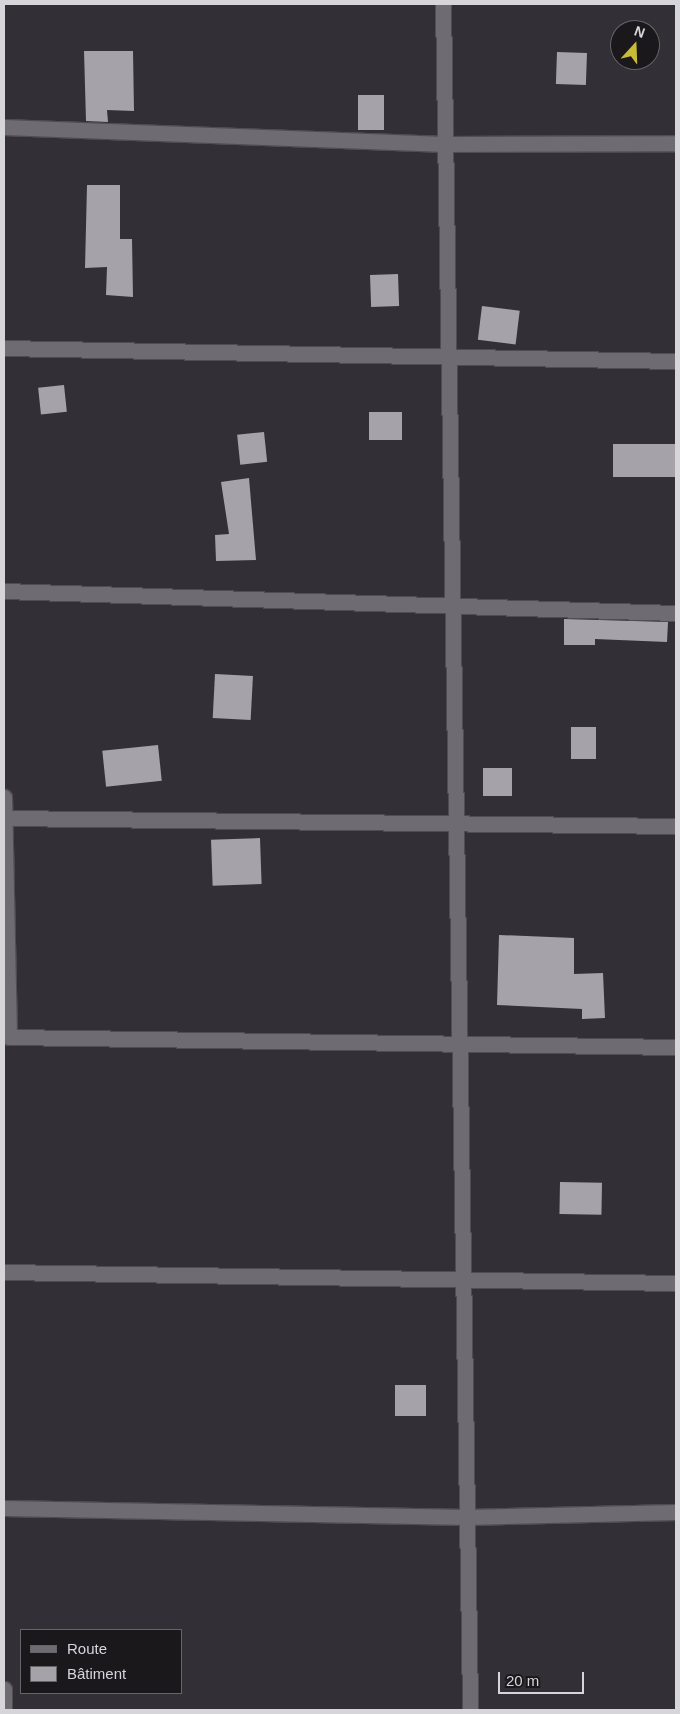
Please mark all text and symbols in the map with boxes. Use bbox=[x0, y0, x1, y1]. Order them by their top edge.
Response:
north arrow bbox=[610, 20, 660, 70]
text: N bbox=[632, 23, 647, 41]
legend bbox=[20, 1629, 182, 1694]
text: Route bbox=[67, 1640, 107, 1657]
scale bar bbox=[500, 1662, 586, 1694]
text: Bâtiment bbox=[67, 1665, 126, 1682]
text: 20 m bbox=[506, 1672, 539, 1689]

